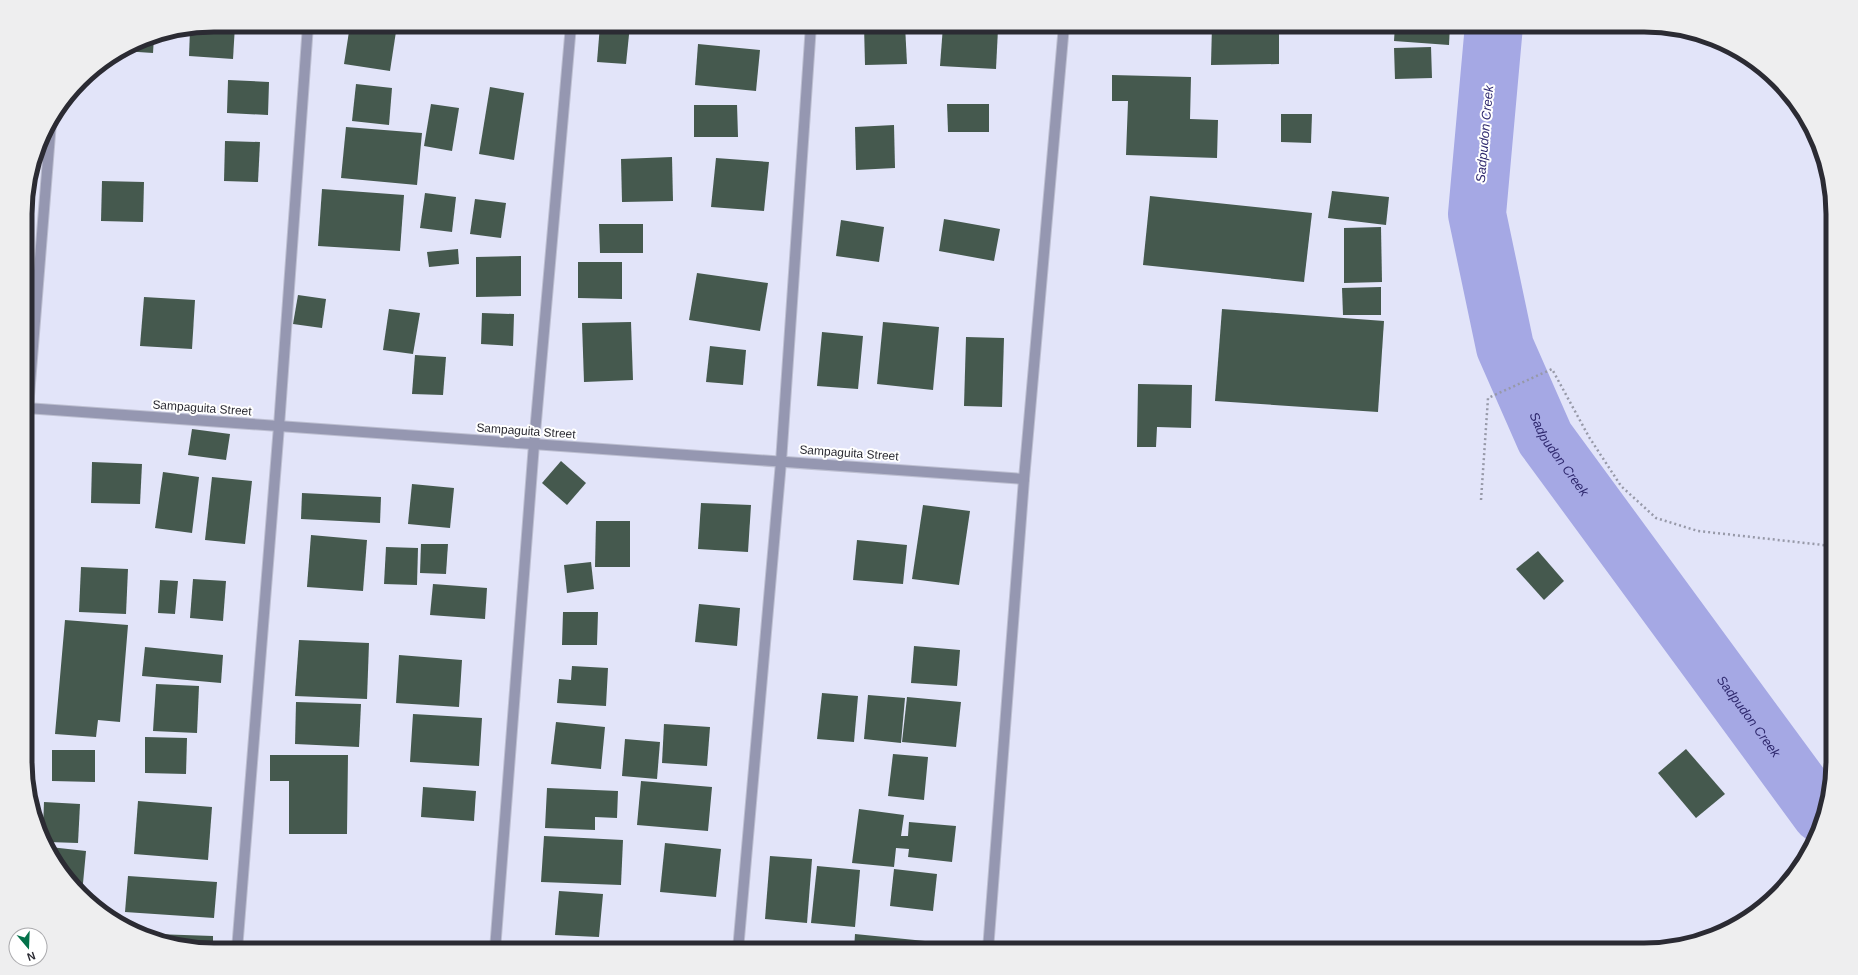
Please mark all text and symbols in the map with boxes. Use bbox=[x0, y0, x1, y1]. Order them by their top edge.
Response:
water label: Sadpudon Creek bbox=[1473, 83, 1496, 183]
street label: Sampaguita Street bbox=[152, 398, 253, 418]
water label: Sadpudon Creek bbox=[1526, 410, 1593, 500]
street label: Sampaguita Street bbox=[476, 421, 577, 441]
street label: Sampaguita Street bbox=[799, 443, 900, 463]
water label: Sadpudon Creek bbox=[1714, 673, 1785, 761]
north arrow bbox=[8, 927, 48, 967]
text: N bbox=[25, 949, 37, 963]

